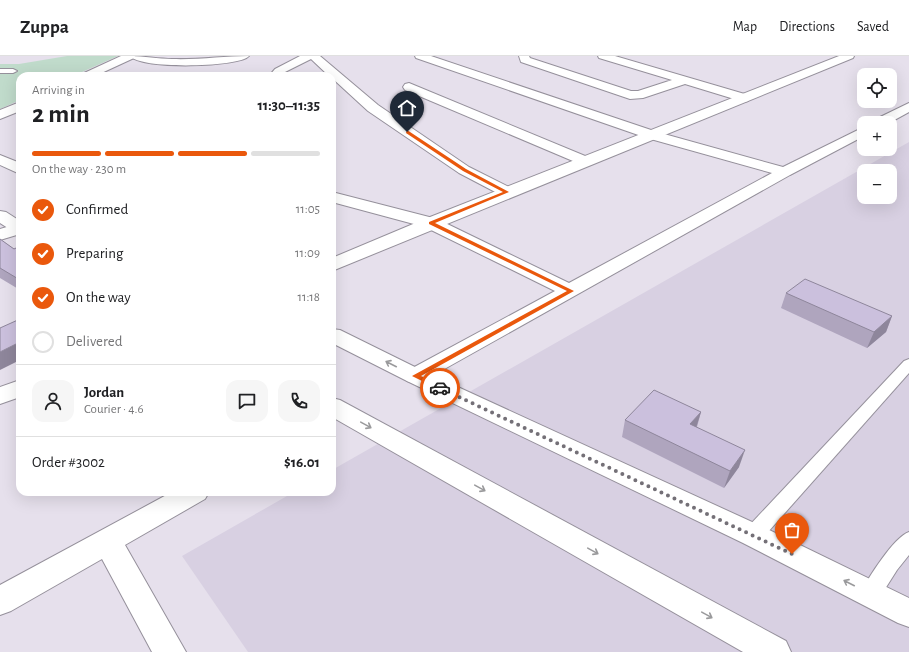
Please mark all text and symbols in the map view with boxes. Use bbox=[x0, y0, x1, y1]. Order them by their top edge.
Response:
text: Zuppa bbox=[20, 18, 69, 37]
text: Map bbox=[733, 20, 757, 34]
text: Directions bbox=[779, 20, 835, 34]
text: Saved bbox=[857, 20, 889, 34]
map controls bbox=[857, 68, 897, 204]
button: locate bbox=[857, 68, 897, 108]
text: Arriving in bbox=[32, 84, 85, 97]
pin bbox=[390, 91, 424, 132]
icon: home bbox=[396, 97, 418, 119]
text: 11:30–11:35 bbox=[257, 98, 320, 113]
text: 2 min bbox=[32, 101, 90, 127]
button: + bbox=[857, 116, 897, 156]
text: On the way · 230 m bbox=[32, 163, 126, 176]
button: − bbox=[857, 164, 897, 204]
icon: check bbox=[32, 199, 54, 221]
text: Confirmed bbox=[66, 202, 128, 217]
text: 11:05 bbox=[296, 203, 320, 216]
icon: check bbox=[32, 243, 54, 265]
text: Preparing bbox=[66, 246, 123, 261]
text: 11:09 bbox=[295, 247, 320, 260]
icon: check bbox=[32, 287, 54, 309]
text: On the way bbox=[66, 290, 131, 305]
text: 11:18 bbox=[297, 291, 320, 304]
text: Delivered bbox=[66, 334, 123, 349]
one-way arrow bbox=[385, 360, 397, 367]
courier bbox=[420, 368, 460, 408]
icon: car bbox=[429, 377, 451, 399]
button: person bbox=[32, 380, 74, 422]
button: chat bbox=[226, 380, 268, 422]
button: phone bbox=[278, 380, 320, 422]
text: Jordan bbox=[84, 385, 124, 400]
text: Courier · 4.6 bbox=[84, 403, 144, 416]
one-way arrow bbox=[360, 421, 372, 429]
text: Order #3002 bbox=[32, 455, 105, 470]
text: $16.01 bbox=[284, 455, 320, 470]
one-way arrow bbox=[474, 485, 486, 492]
pin bbox=[775, 513, 809, 554]
icon: bag bbox=[781, 519, 803, 541]
one-way arrow bbox=[587, 548, 599, 556]
one-way arrow bbox=[843, 579, 855, 586]
one-way arrow bbox=[701, 611, 713, 619]

